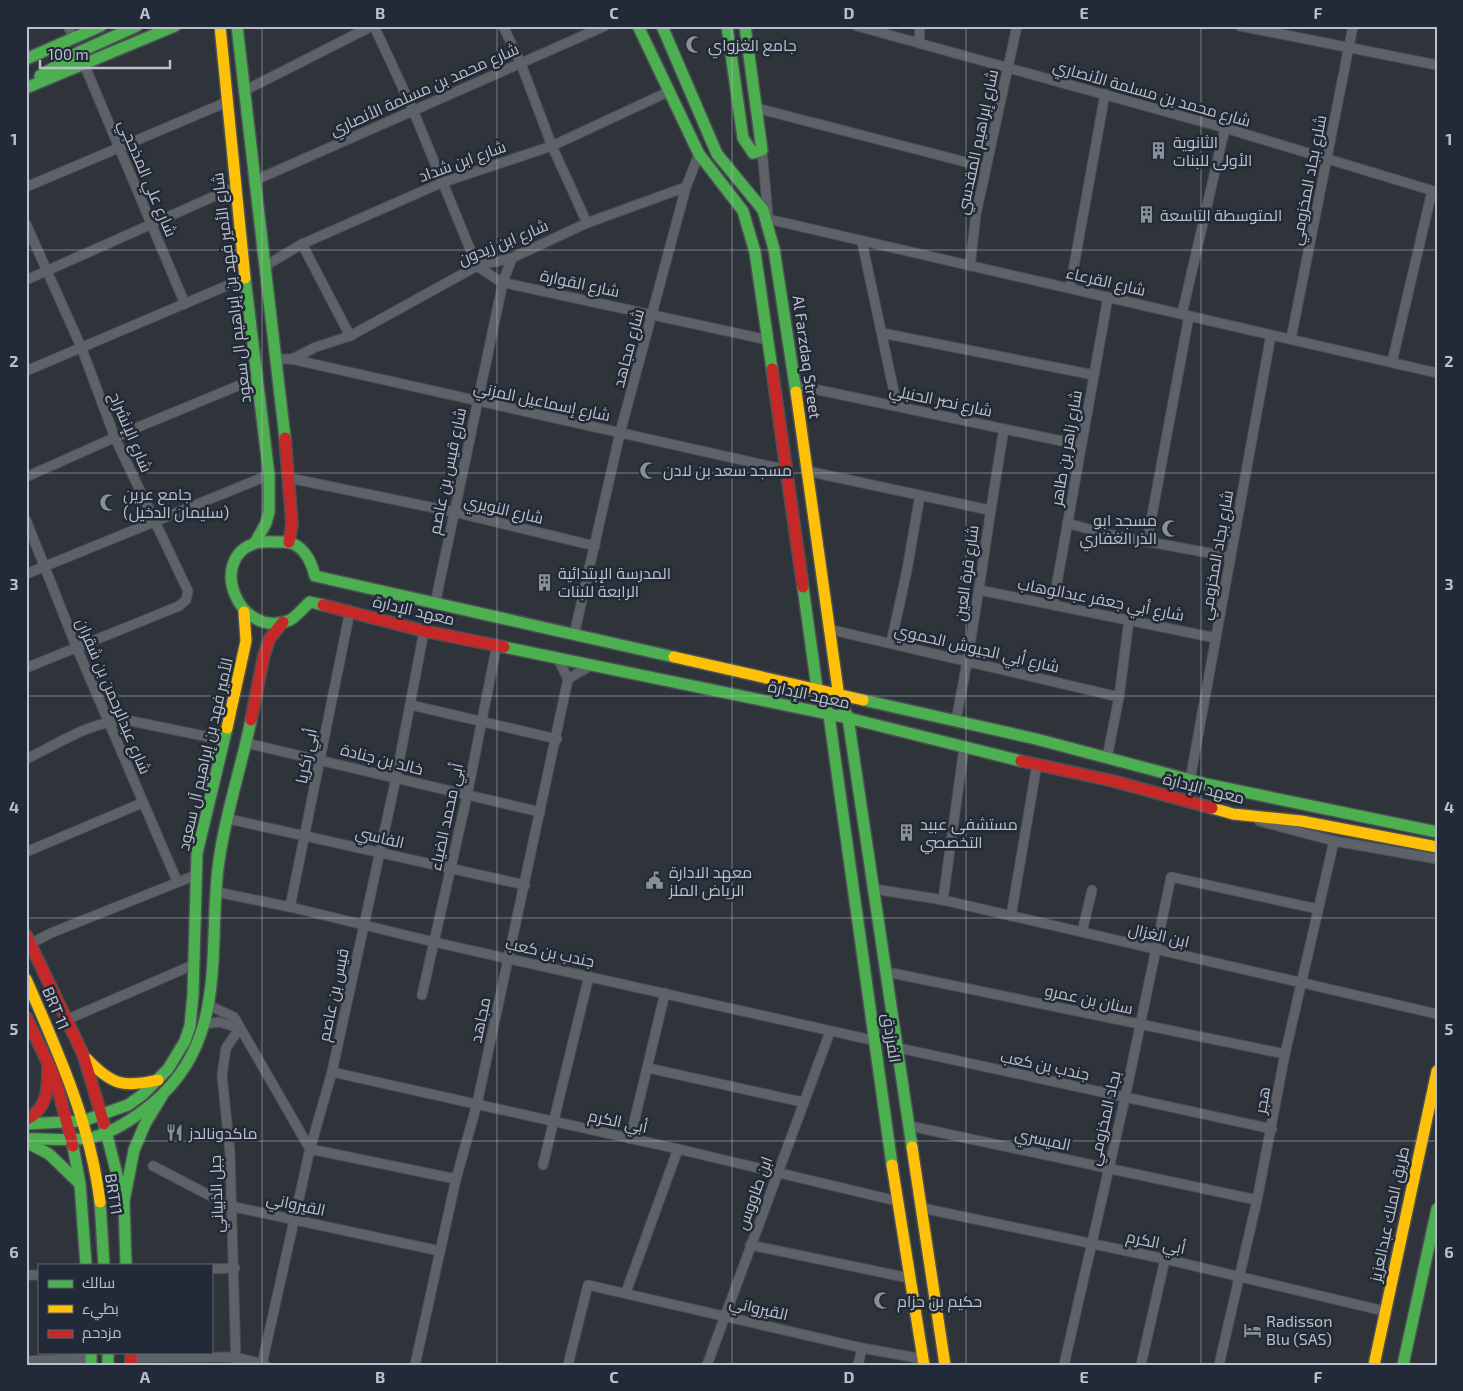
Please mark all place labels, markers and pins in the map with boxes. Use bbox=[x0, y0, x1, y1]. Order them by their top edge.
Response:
mosque icon: جامع الغزواي bbox=[684, 35, 704, 55]
place label: جامع الغزواي bbox=[708, 35, 797, 59]
place label: الثانوية الأولى للبنات bbox=[1173, 132, 1252, 171]
building icon: الثانوية الأولى للبنات bbox=[1149, 141, 1169, 161]
building icon: المتوسطة التاسعة bbox=[1136, 205, 1156, 225]
place label: المتوسطة التاسعة bbox=[1160, 205, 1282, 225]
mosque icon: مسجد سعد بن لادن bbox=[639, 460, 659, 480]
place label: مسجد سعد بن لادن bbox=[663, 460, 792, 481]
place label: جامع عرين (سليمان الدخيل) bbox=[123, 484, 229, 523]
mosque icon: جامع عرين (سليمان الدخيل) bbox=[99, 493, 119, 513]
place label: مسجد ابو الذر الغفاري bbox=[1080, 510, 1157, 552]
mosque icon: مسجد ابو الذر الغفاري bbox=[1161, 519, 1181, 539]
place label: المدرسة الإبتدائية الرابعة للبنات bbox=[558, 563, 671, 601]
building icon: المدرسة الإبتدائية الرابعة للبنات bbox=[534, 572, 554, 592]
place label: مستشفى عبيد التخصصي bbox=[920, 814, 1018, 855]
building icon: مستشفى عبيد التخصصي bbox=[896, 823, 916, 843]
place label: معهد الادارة الرياض الملز bbox=[668, 862, 752, 901]
public building icon: معهد الادارة الرياض الملز bbox=[645, 871, 665, 891]
restaurant icon: ماكدونالدز bbox=[165, 1123, 185, 1143]
place label: ماكدونالدز bbox=[188, 1123, 257, 1143]
mosque icon: حكيم بن حزام bbox=[873, 1291, 893, 1311]
place label: حكيم بن حزام bbox=[897, 1291, 982, 1313]
place label: Radisson Blu (SAS) bbox=[1266, 1311, 1332, 1348]
hotel icon: Radisson Blu (SAS) bbox=[1242, 1320, 1262, 1340]

